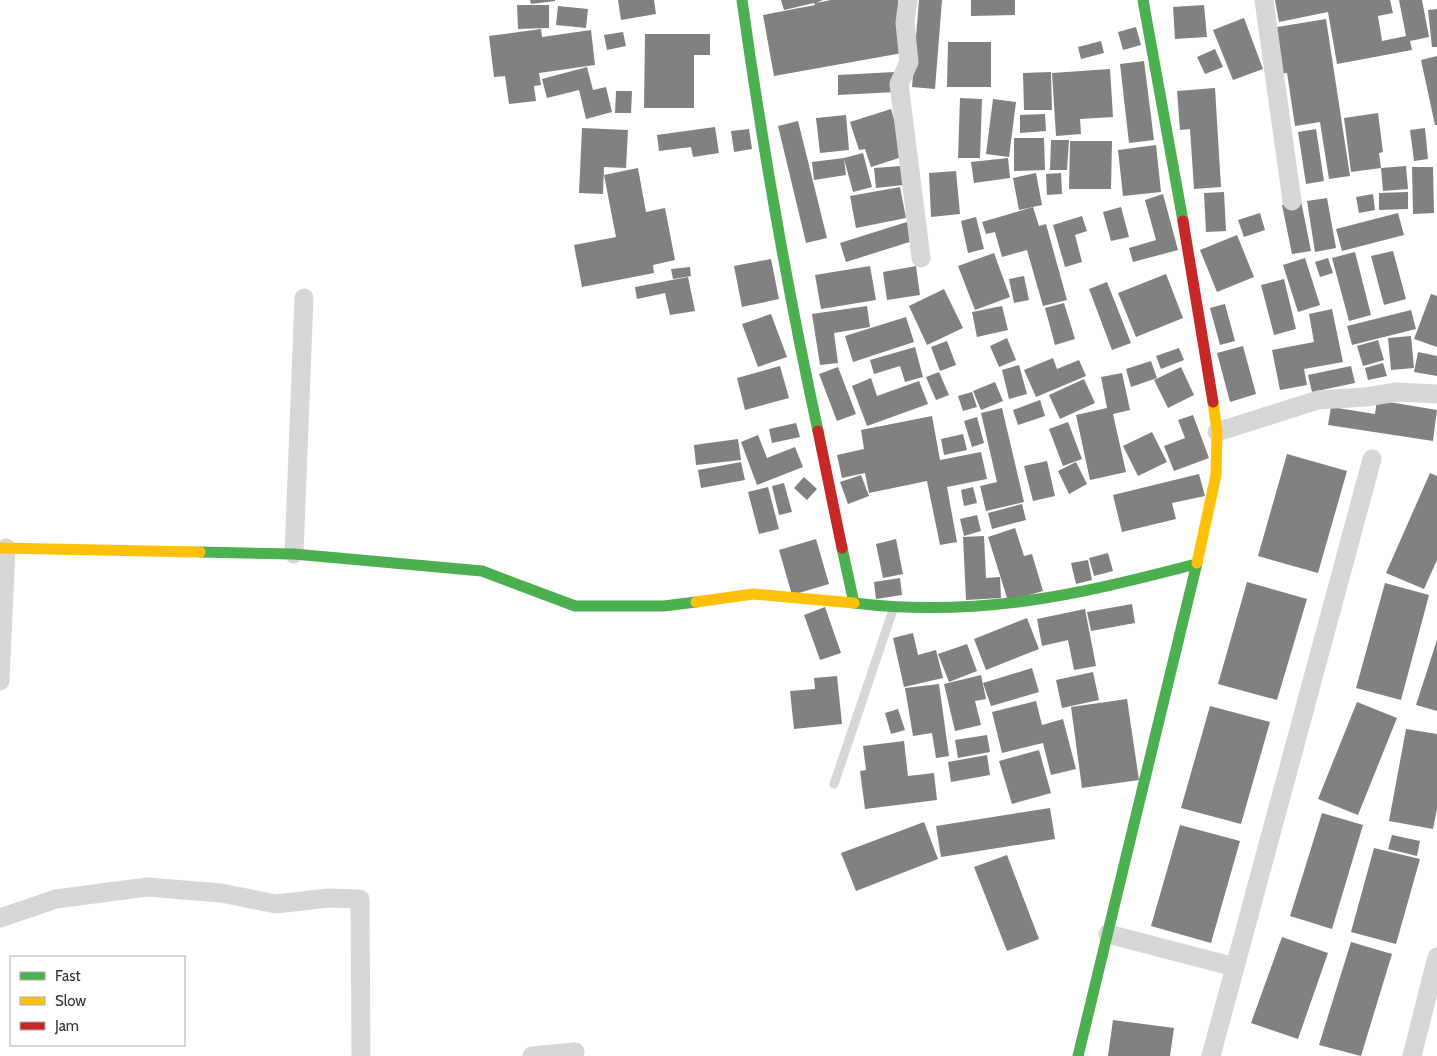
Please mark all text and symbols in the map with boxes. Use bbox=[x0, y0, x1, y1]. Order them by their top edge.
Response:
legend bbox=[10, 956, 185, 1046]
text: Fast bbox=[55, 967, 80, 985]
text: Slow bbox=[55, 992, 86, 1010]
text: Jam bbox=[54, 1017, 79, 1035]

